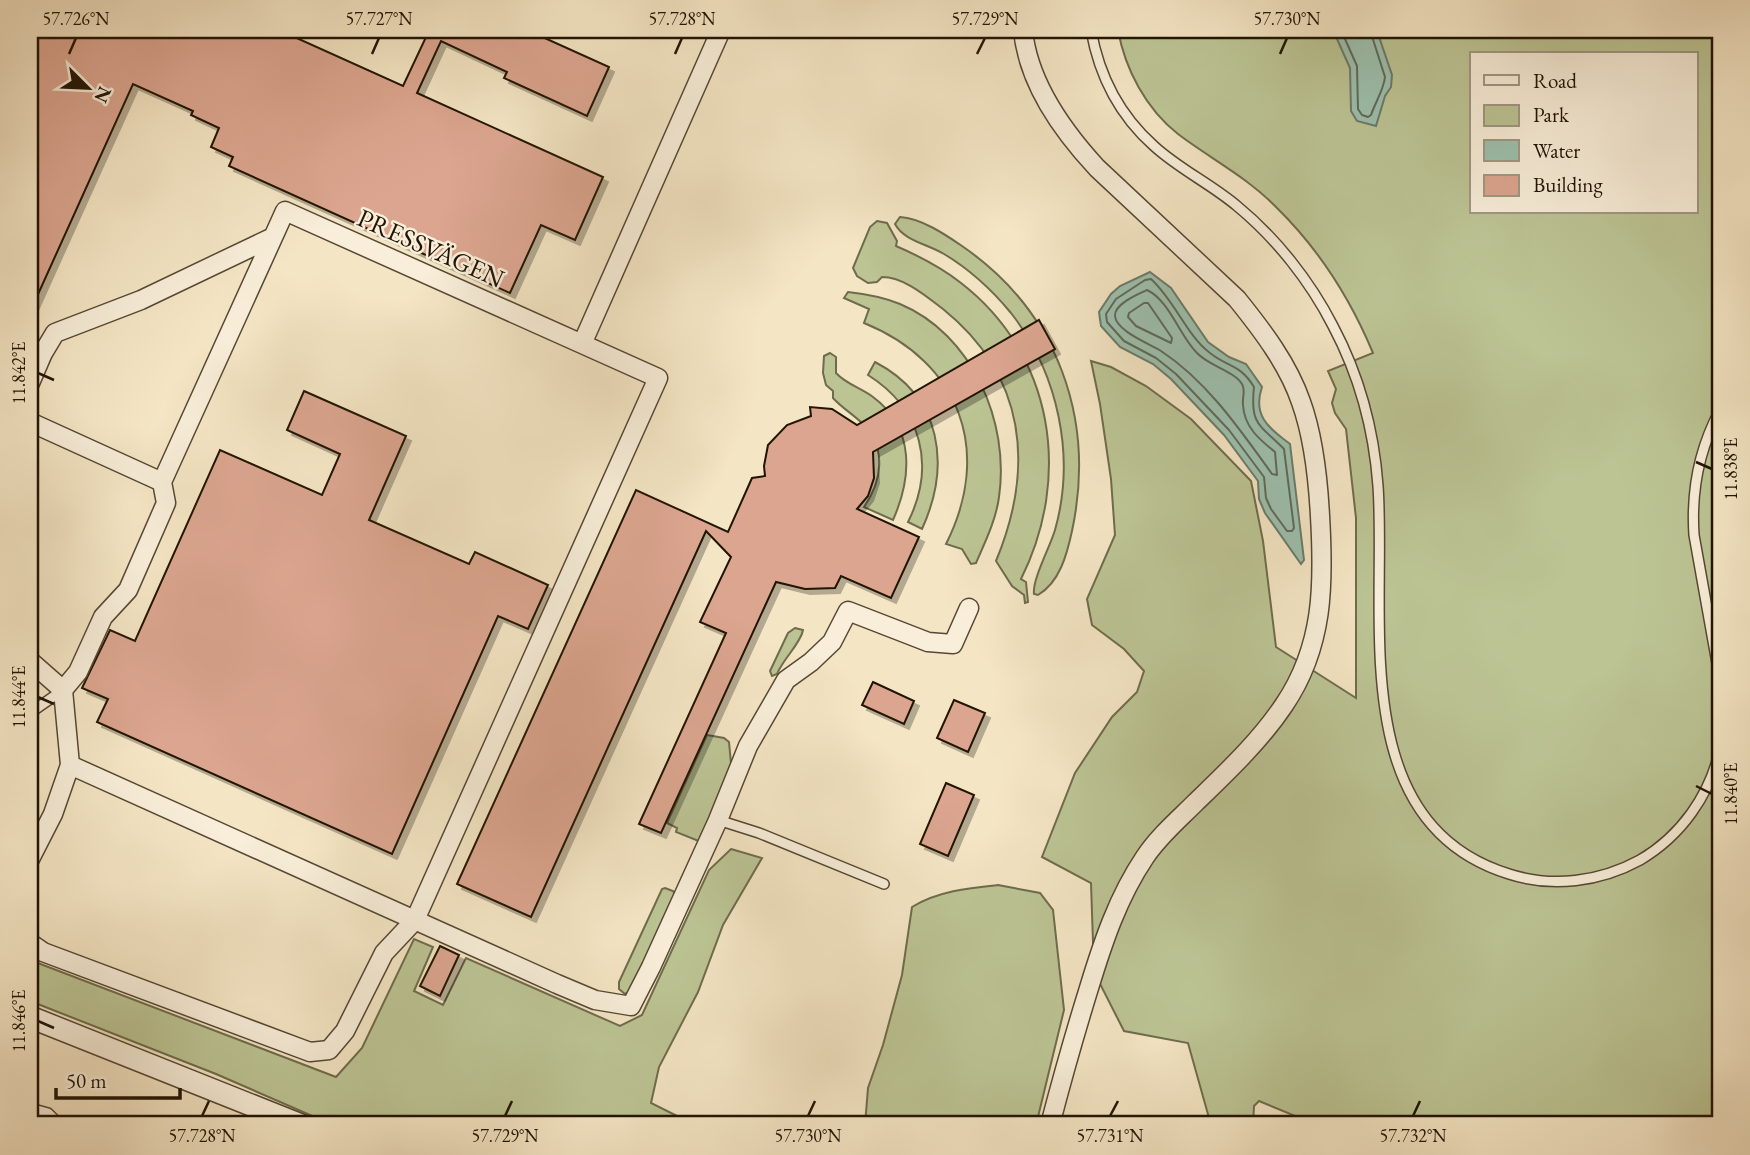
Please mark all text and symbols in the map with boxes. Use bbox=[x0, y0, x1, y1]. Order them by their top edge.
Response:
text: 57.726°N bbox=[43, 7, 110, 30]
text: 57.727°N bbox=[346, 7, 413, 30]
text: 57.728°N bbox=[649, 7, 716, 30]
text: 57.729°N bbox=[952, 7, 1019, 30]
text: 57.730°N bbox=[1254, 7, 1321, 30]
north arrow bbox=[52, 52, 122, 122]
legend bbox=[1470, 52, 1698, 214]
text: Road bbox=[1533, 67, 1577, 94]
text: N bbox=[88, 83, 118, 107]
text: Park bbox=[1533, 101, 1570, 128]
text: Water bbox=[1533, 137, 1580, 164]
text: Building bbox=[1533, 171, 1603, 198]
street label: PRESSVÄGEN bbox=[352, 200, 510, 296]
text: 11.842°E bbox=[7, 342, 30, 404]
text: 11.838°E bbox=[1719, 438, 1742, 500]
text: 11.844°E bbox=[7, 666, 30, 728]
text: 11.840°E bbox=[1719, 763, 1742, 825]
text: 11.846°E bbox=[7, 990, 30, 1052]
scale bar bbox=[56, 1057, 180, 1101]
text: 50 m bbox=[66, 1067, 107, 1094]
text: 57.728°N bbox=[169, 1124, 236, 1147]
text: 57.729°N bbox=[472, 1124, 539, 1147]
text: 57.730°N bbox=[775, 1124, 842, 1147]
text: 57.731°N bbox=[1077, 1124, 1144, 1147]
text: 57.732°N bbox=[1380, 1124, 1447, 1147]

